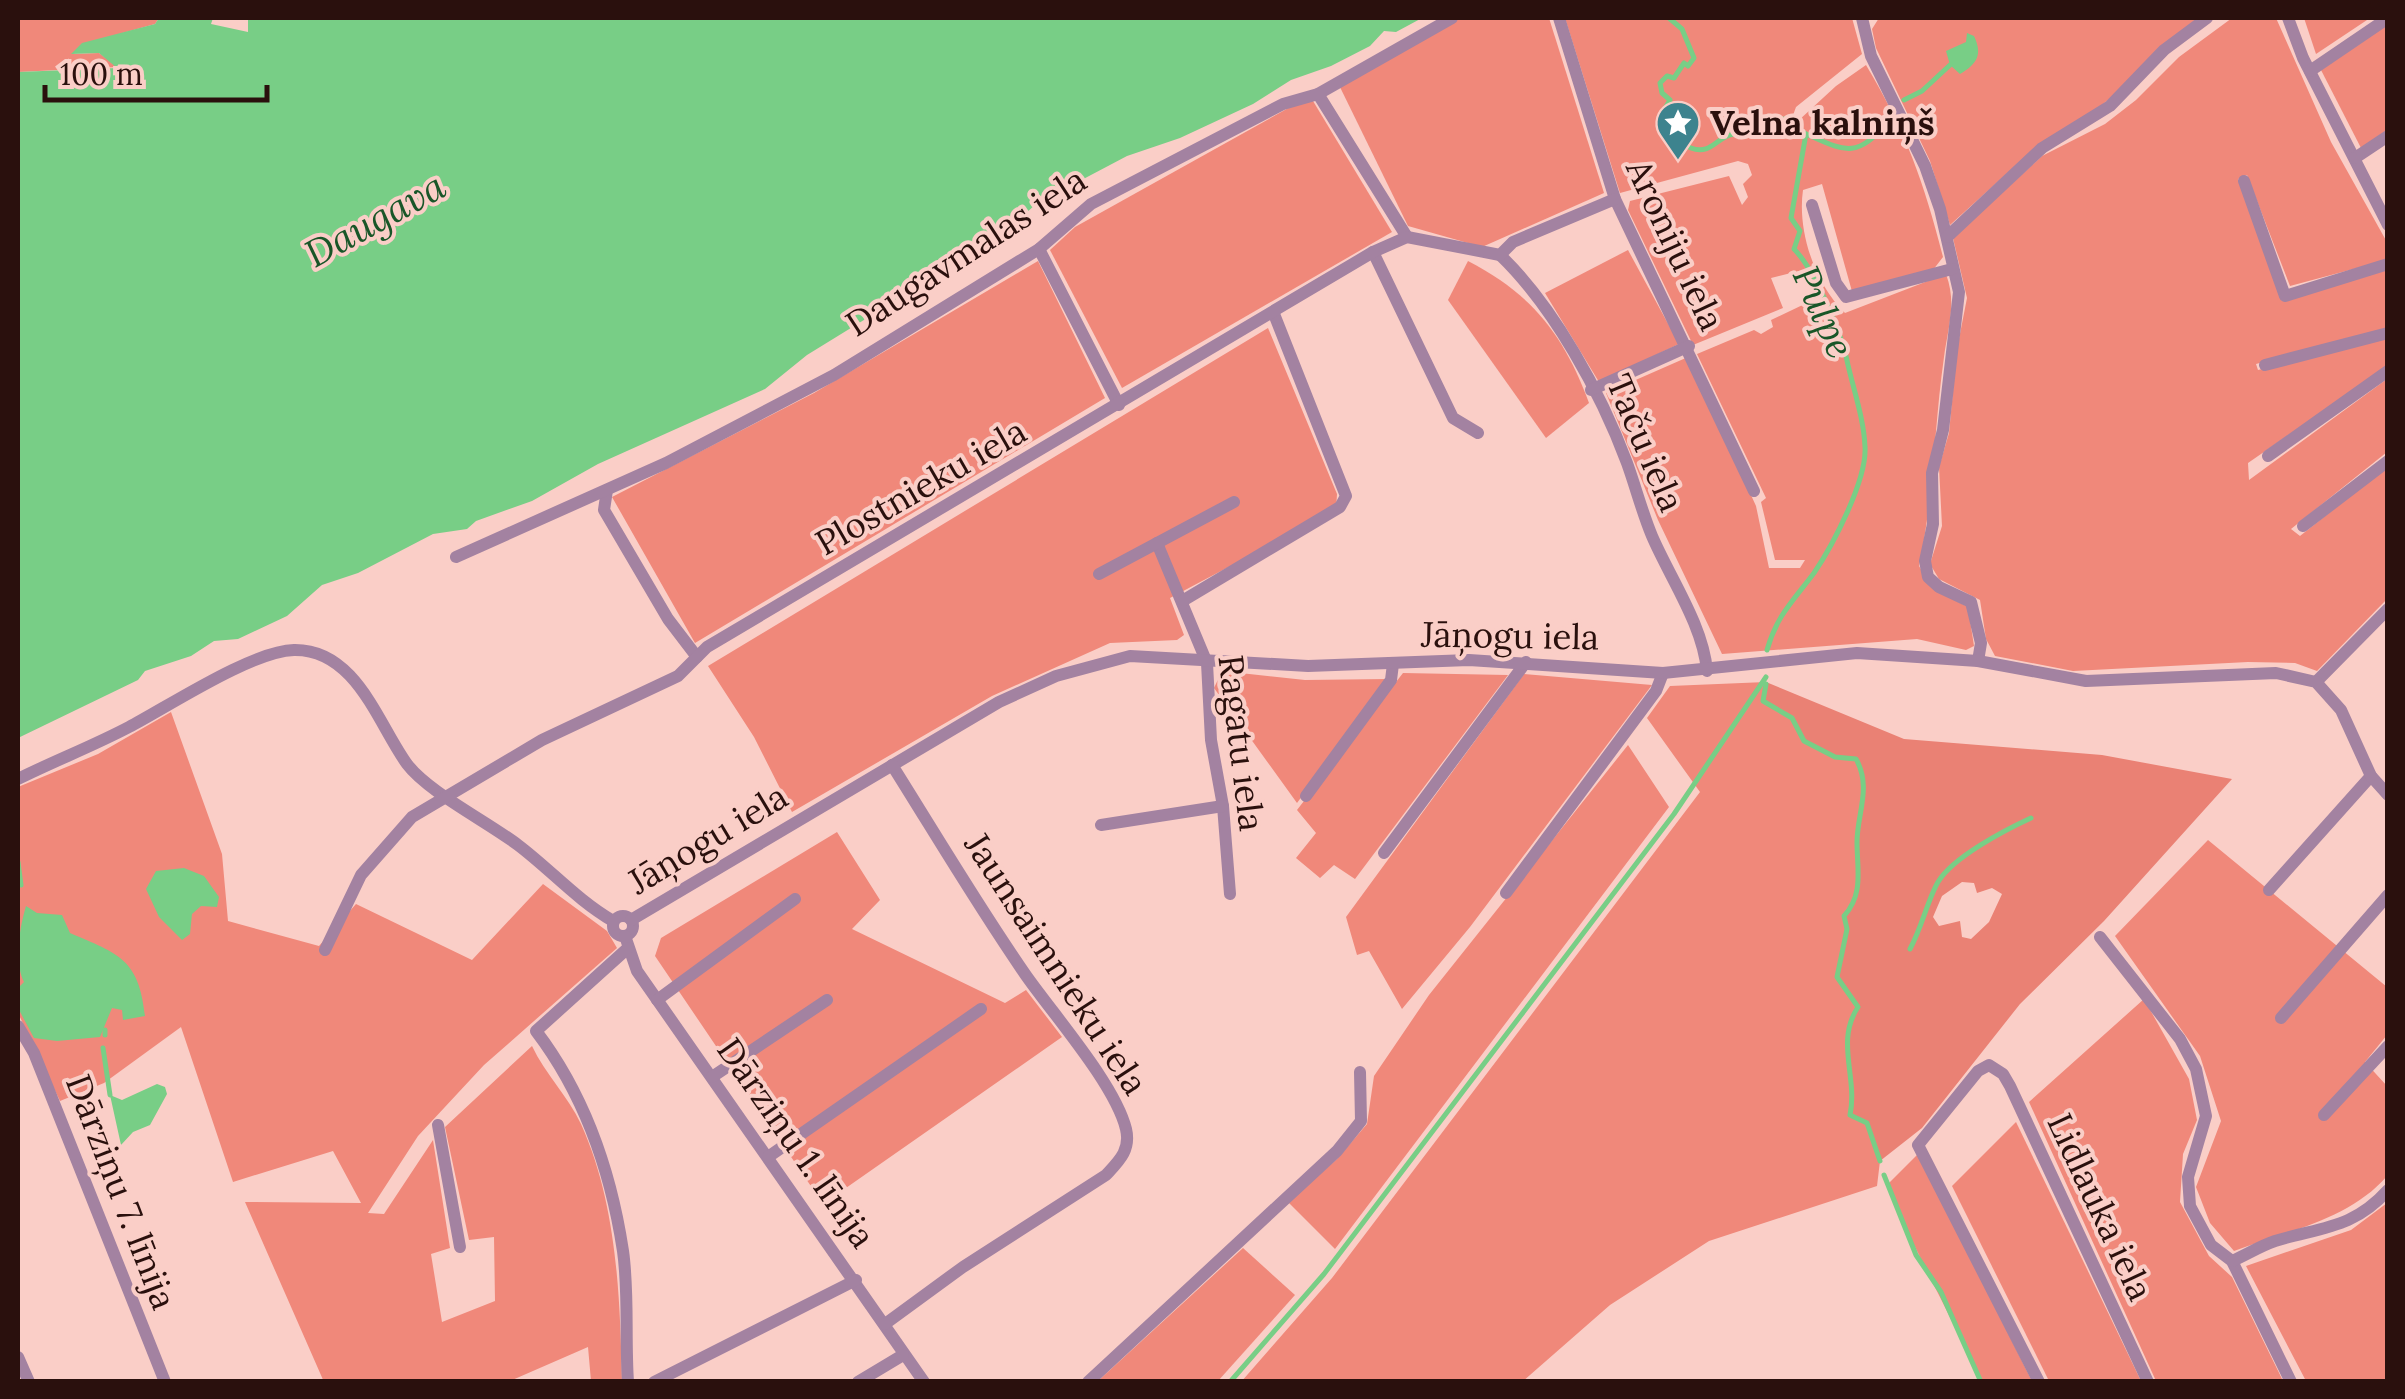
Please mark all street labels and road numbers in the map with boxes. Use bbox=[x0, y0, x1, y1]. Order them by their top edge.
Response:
street label: Aroniju iela bbox=[1616, 151, 1735, 338]
street label: Daugavmalas iela bbox=[837, 157, 1095, 346]
street label: Taču iela bbox=[1596, 367, 1694, 518]
street label: Plostnieku iela bbox=[807, 408, 1034, 565]
street label: Jāņogu iela bbox=[1420, 611, 1599, 660]
street label: Ragatu iela bbox=[1208, 652, 1275, 834]
street label: Jāņogu iela bbox=[619, 773, 796, 904]
street label: Jaunsaimnieku iela bbox=[954, 823, 1158, 1103]
street label: Dārziņu 1. līnija bbox=[707, 1029, 885, 1257]
street label: Dārziņu 7. līnija bbox=[56, 1068, 187, 1316]
street label: Lidlauka iela bbox=[2037, 1106, 2163, 1308]

